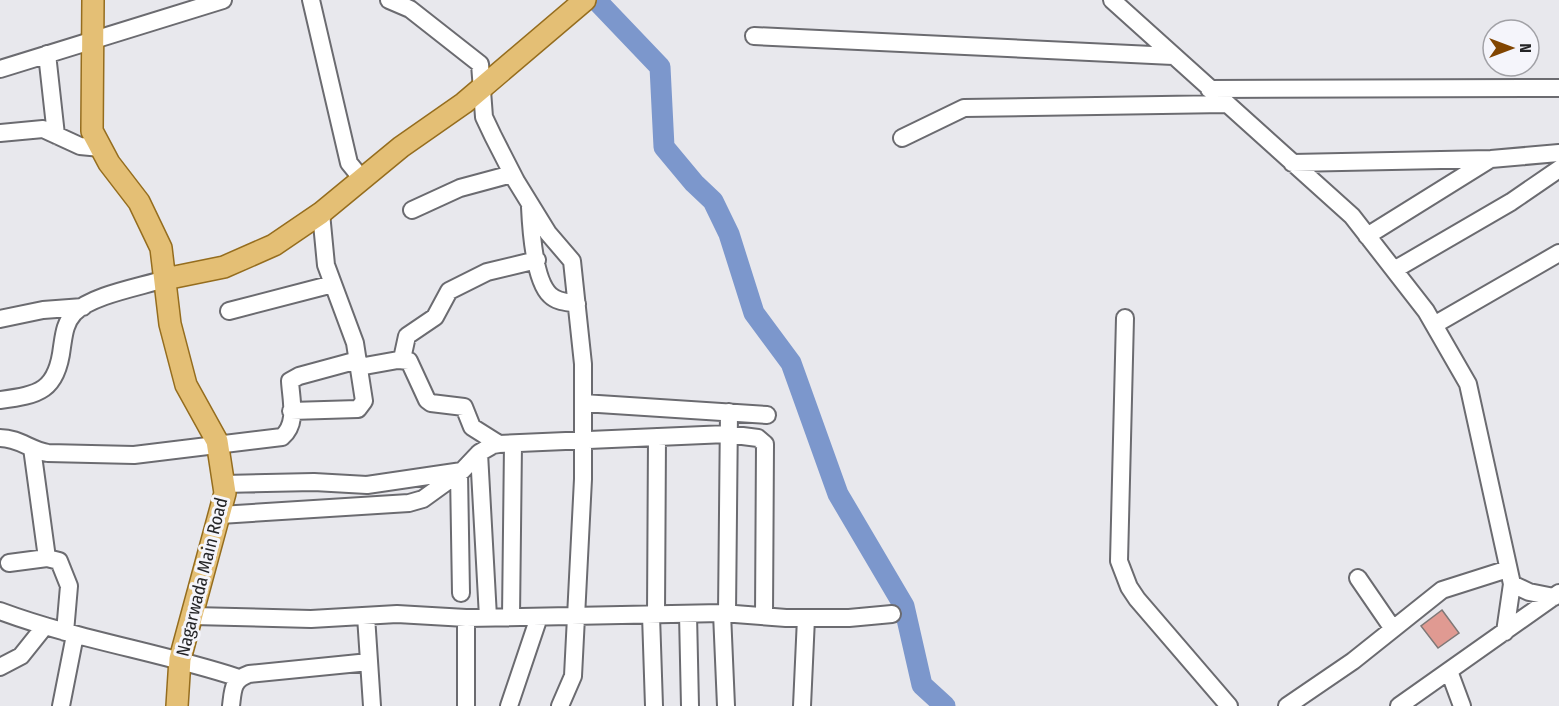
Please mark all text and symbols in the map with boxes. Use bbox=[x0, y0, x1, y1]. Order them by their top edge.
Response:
north arrow bbox=[1481, 18, 1541, 78]
text: N bbox=[1516, 43, 1535, 53]
street label: Nagarwada Main Road bbox=[172, 495, 232, 659]

